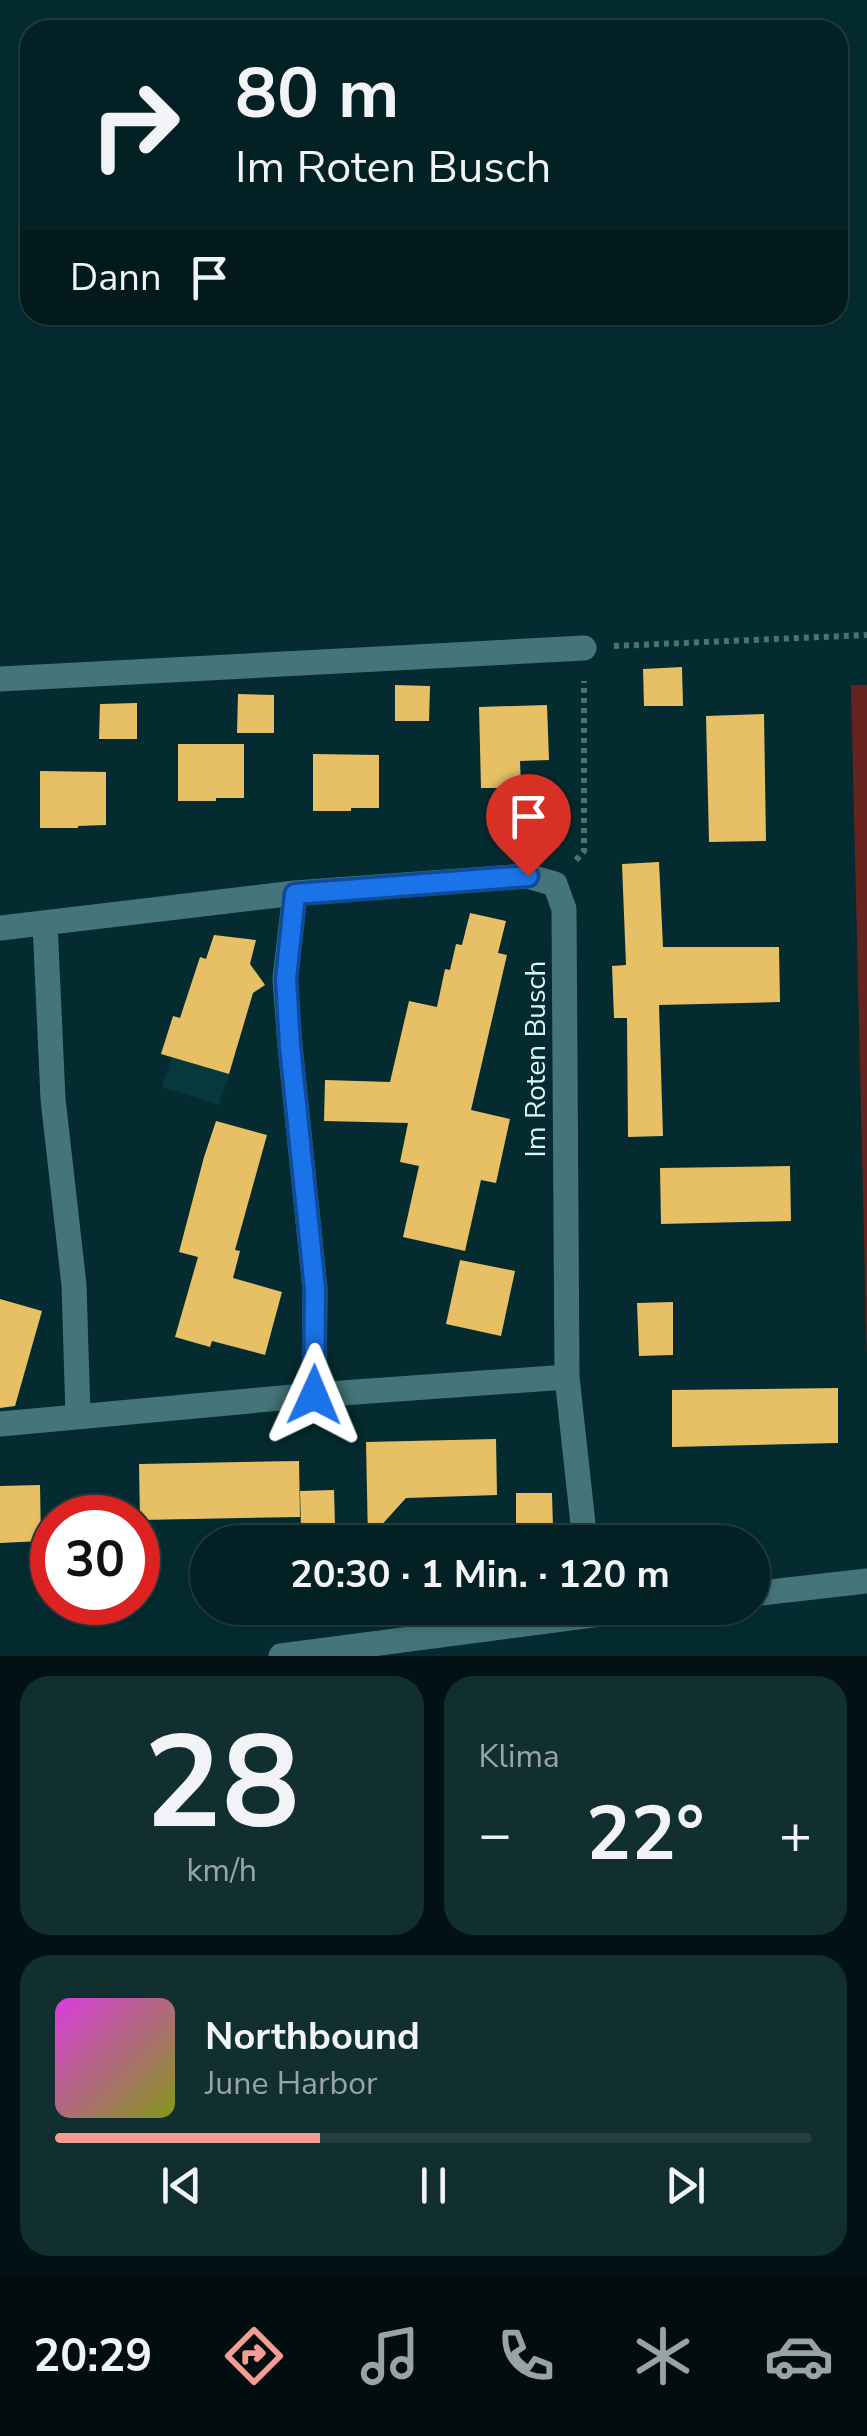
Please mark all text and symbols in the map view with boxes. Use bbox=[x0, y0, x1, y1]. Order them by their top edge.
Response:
text: 80 m bbox=[235, 46, 399, 142]
icon: right bbox=[70, 60, 200, 190]
text: Im Roten Busch bbox=[235, 137, 551, 198]
icon: arrive bbox=[182, 250, 237, 305]
text: Dann bbox=[70, 252, 162, 303]
pin bbox=[486, 774, 571, 877]
icon: arrive bbox=[501, 789, 556, 844]
street label: Im Roten Busch bbox=[517, 961, 555, 1157]
position arrow bbox=[262, 1343, 366, 1447]
speed limit sign: 30 bbox=[30, 1495, 160, 1625]
text: 20:30 · 1 Min. · 120 m bbox=[290, 1549, 670, 1600]
text: 28 bbox=[144, 1695, 300, 1872]
text: Klima bbox=[479, 1735, 560, 1778]
text: 22° bbox=[586, 1783, 704, 1885]
text: − bbox=[479, 1797, 512, 1872]
text: + bbox=[779, 1797, 812, 1872]
text: km/h bbox=[186, 1849, 257, 1892]
text: Northbound bbox=[205, 2011, 420, 2062]
text: June Harbor bbox=[205, 2062, 377, 2105]
icon: previous bbox=[154, 2158, 209, 2213]
icon: pause bbox=[406, 2158, 461, 2213]
icon: next bbox=[658, 2158, 713, 2213]
icon: directions bbox=[219, 2321, 289, 2391]
icon: music bbox=[355, 2321, 425, 2391]
icon: phone bbox=[491, 2321, 561, 2391]
icon: climate bbox=[628, 2321, 698, 2391]
icon: car bbox=[764, 2321, 834, 2391]
text: 20:29 bbox=[33, 2326, 152, 2387]

